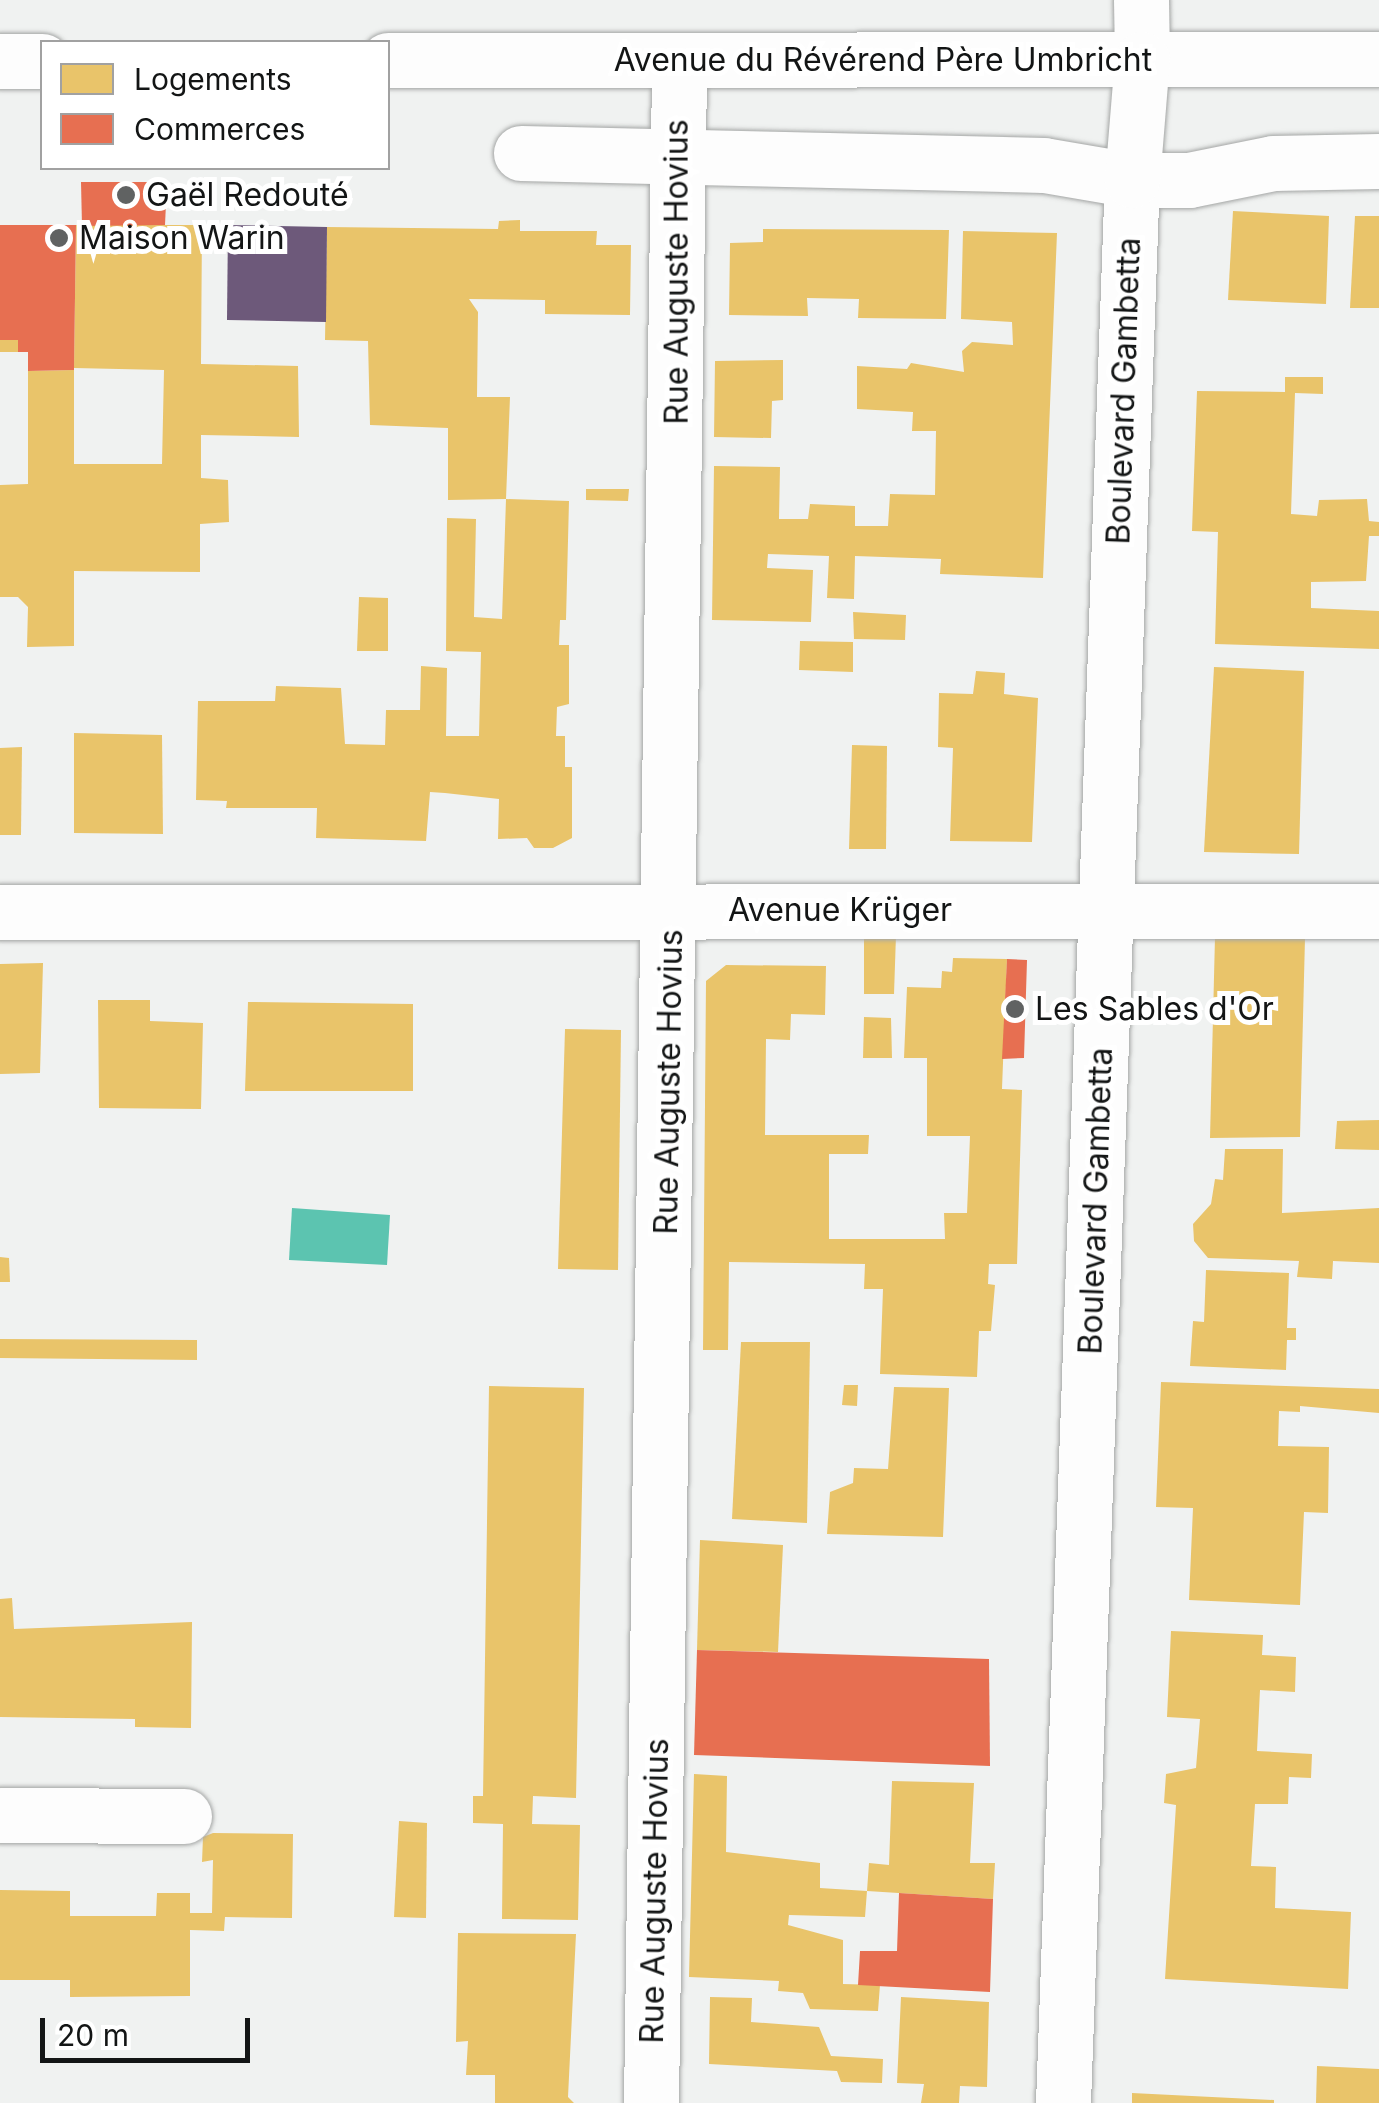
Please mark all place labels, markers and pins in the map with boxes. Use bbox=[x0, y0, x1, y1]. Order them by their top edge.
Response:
place label: Gaël Redouté bbox=[146, 176, 349, 214]
marker: Gaël Redouté bbox=[115, 184, 137, 206]
place label: Maison Warin bbox=[79, 219, 285, 257]
marker: Maison Warin bbox=[48, 227, 70, 249]
place label: Les Sables d'Or bbox=[1035, 990, 1274, 1028]
marker: Les Sables d'Or bbox=[1004, 998, 1026, 1020]

